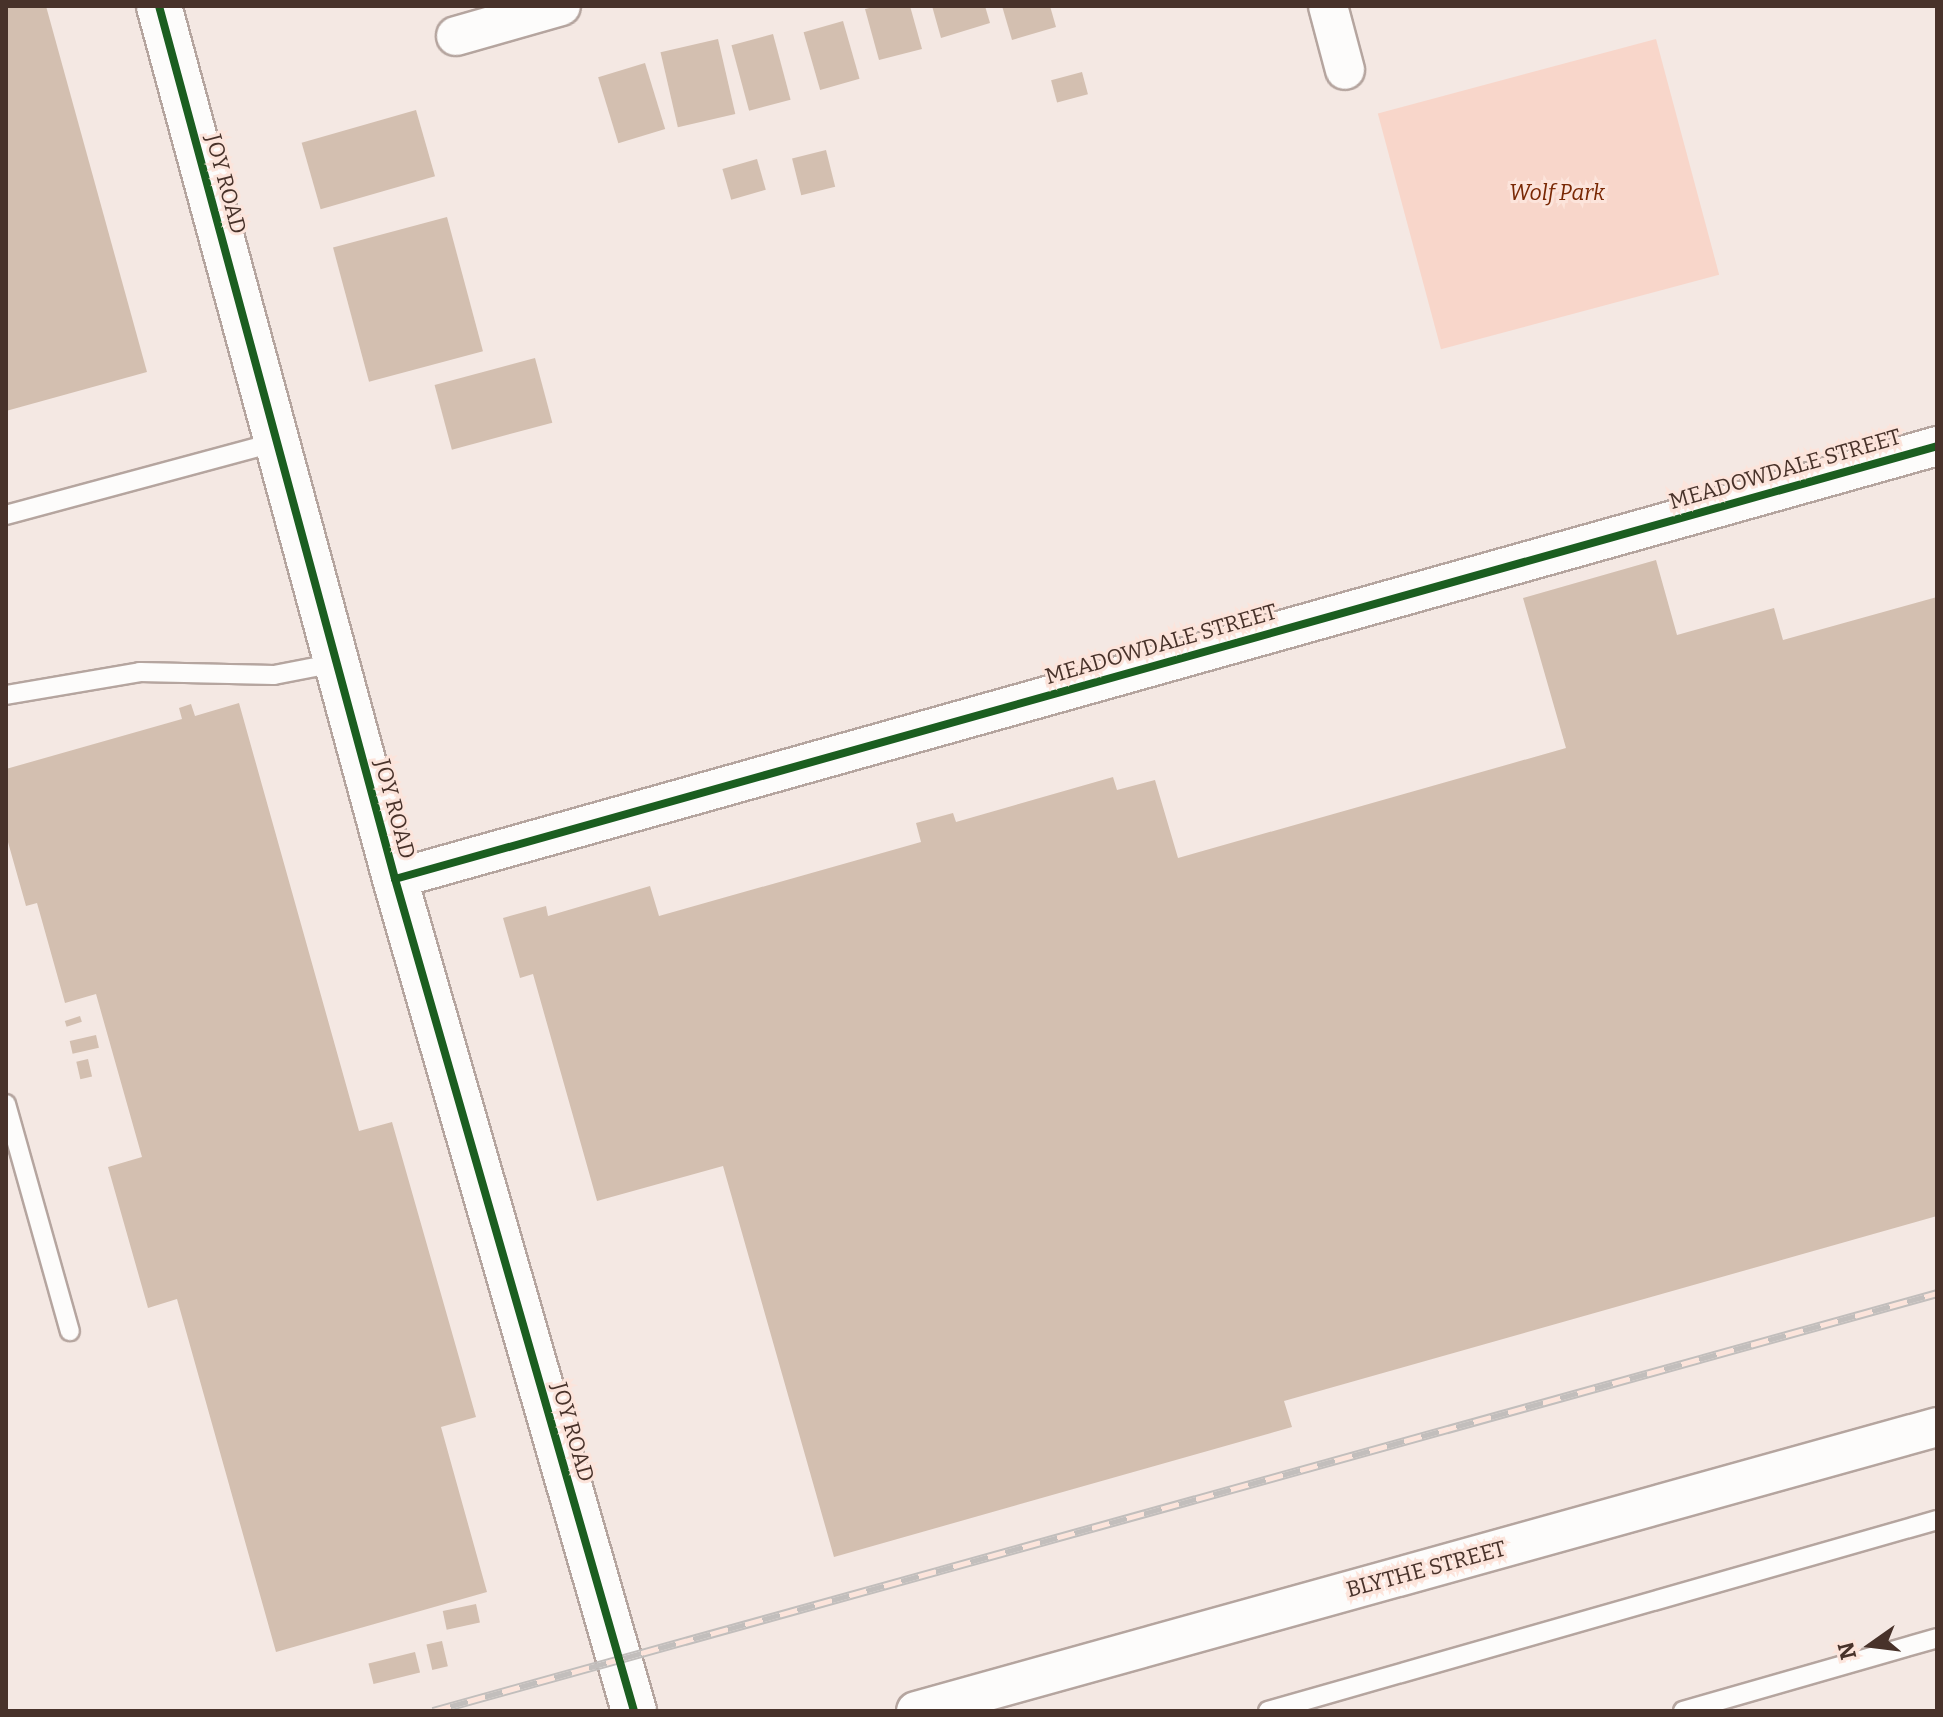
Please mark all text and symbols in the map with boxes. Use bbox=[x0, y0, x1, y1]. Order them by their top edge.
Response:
street label: JOY ROAD bbox=[200, 131, 252, 237]
park label: Wolf Park bbox=[1509, 180, 1605, 206]
street label: MEADOWDALE STREET bbox=[1666, 423, 1904, 515]
street label: MEADOWDALE STREET bbox=[1042, 598, 1280, 690]
street label: JOY ROAD bbox=[369, 756, 421, 862]
street label: JOY ROAD bbox=[546, 1379, 600, 1485]
street label: BLYTHE STREET bbox=[1343, 1535, 1509, 1603]
north arrow bbox=[1831, 1605, 1911, 1685]
text: N bbox=[1832, 1639, 1862, 1662]

